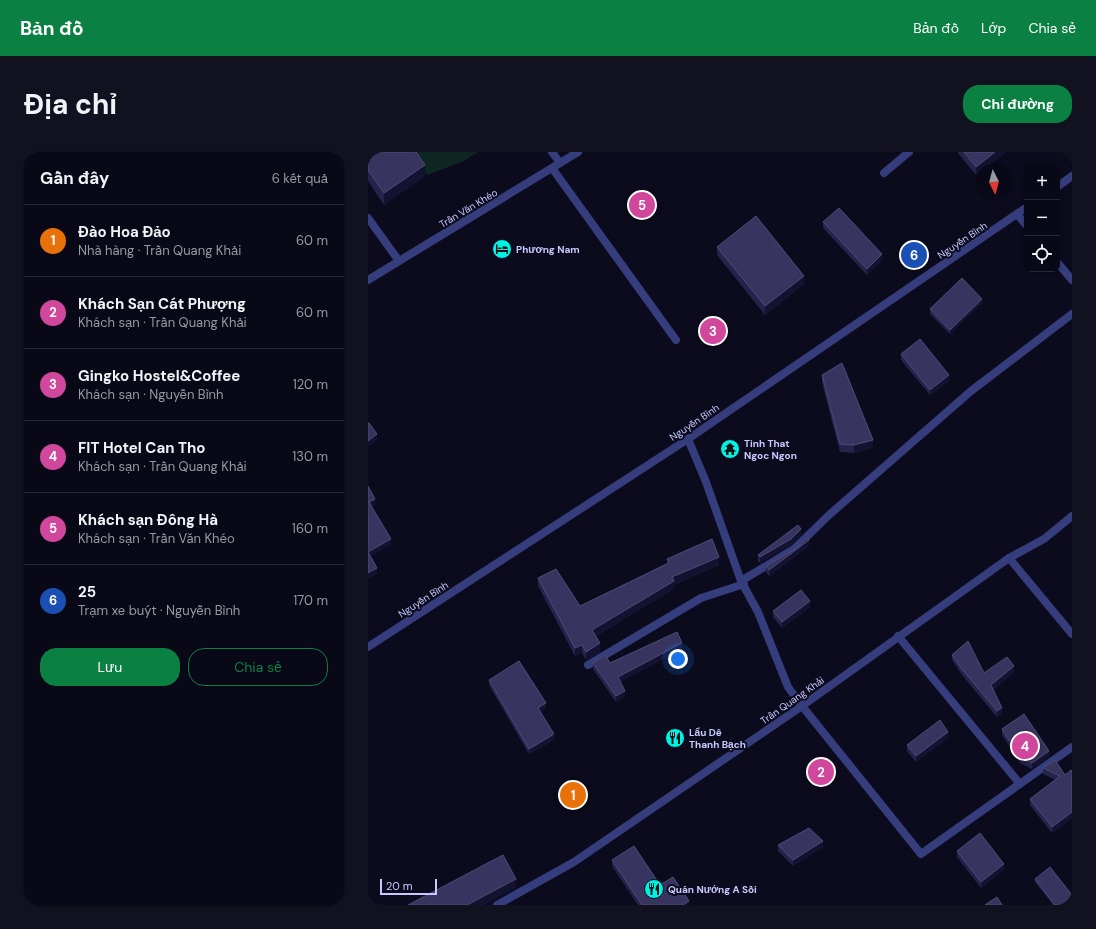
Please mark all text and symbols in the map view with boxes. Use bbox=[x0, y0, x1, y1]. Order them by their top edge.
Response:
text: Bản đồ bbox=[20, 16, 83, 41]
text: Bản đồ bbox=[913, 19, 959, 37]
text: Lớp bbox=[981, 19, 1006, 37]
text: Chia sẻ bbox=[1028, 19, 1076, 37]
button: Chỉ đường bbox=[963, 85, 1072, 123]
text: Địa chỉ bbox=[24, 86, 117, 123]
north arrow bbox=[976, 164, 1012, 200]
map controls bbox=[1024, 164, 1060, 272]
button: + bbox=[1024, 164, 1060, 200]
text: Gần đây bbox=[40, 167, 109, 189]
text: 6 kết quả bbox=[272, 170, 328, 187]
street label: Trần Văn Khéo bbox=[437, 186, 500, 231]
pin: 5 bbox=[629, 190, 655, 220]
button: − bbox=[1024, 200, 1060, 236]
street label: Nguyễn Bình bbox=[935, 219, 990, 262]
text: Đào Hoa Đảo bbox=[78, 222, 171, 242]
text: 1 bbox=[51, 232, 55, 249]
text: 60 m bbox=[296, 232, 328, 249]
button: locate bbox=[1024, 236, 1060, 272]
hotel icon: Phương Nam bbox=[491, 238, 513, 260]
pin: 6 bbox=[901, 240, 927, 270]
text: Nhà hàng · Trần Quang Khải bbox=[78, 242, 241, 259]
place label: Phương Nam bbox=[516, 243, 580, 256]
text: Khách Sạn Cát Phượng bbox=[78, 294, 246, 314]
text: 2 bbox=[49, 304, 57, 321]
text: 60 m bbox=[296, 304, 328, 321]
text: Khách sạn · Trần Quang Khải bbox=[78, 314, 247, 331]
pin: 3 bbox=[700, 316, 726, 346]
text: Gingko Hostel&Coffee bbox=[78, 366, 240, 386]
text: 3 bbox=[49, 376, 57, 393]
text: 120 m bbox=[293, 376, 328, 393]
text: Khách sạn · Nguyễn Bình bbox=[78, 386, 224, 403]
street label: Nguyễn Bình bbox=[667, 401, 722, 444]
place label: Tinh That Ngoc Ngon bbox=[744, 437, 797, 462]
text: FIT Hotel Can Tho bbox=[78, 438, 205, 458]
temple icon: Tinh That Ngoc Ngon bbox=[719, 438, 741, 460]
text: 4 bbox=[49, 448, 57, 465]
text: 130 m bbox=[292, 448, 328, 465]
text: Khách sạn · Trần Quang Khải bbox=[78, 458, 247, 475]
text: Khách sạn Đông Hà bbox=[78, 510, 218, 530]
text: 5 bbox=[49, 520, 57, 537]
text: 160 m bbox=[292, 520, 328, 537]
text: Khách sạn · Trần Văn Khéo bbox=[78, 530, 235, 547]
street label: Nguyễn Bình bbox=[396, 578, 451, 620]
text: 25 bbox=[78, 582, 96, 602]
text: 6 bbox=[49, 592, 57, 609]
text: 170 m bbox=[293, 592, 328, 609]
text: Trạm xe buýt · Nguyễn Bình bbox=[78, 602, 240, 619]
button: Lưu bbox=[40, 648, 180, 686]
button: Chia sẻ bbox=[188, 648, 328, 686]
your location bbox=[668, 649, 688, 669]
street label: Trần Quang Khải bbox=[758, 674, 827, 727]
place label: Lẩu Dê Thanh Bạch bbox=[689, 726, 746, 751]
restaurant icon: Lẩu Dê Thanh Bạch bbox=[664, 727, 686, 749]
pin: 4 bbox=[1012, 731, 1038, 761]
pin: 2 bbox=[808, 757, 834, 787]
pin: 1 bbox=[560, 780, 586, 810]
scale bar bbox=[380, 877, 437, 896]
restaurant icon: Quán Nướng A Sồi bbox=[643, 878, 665, 900]
text: 20 m bbox=[386, 879, 412, 893]
place label: Quán Nướng A Sồi bbox=[668, 883, 757, 896]

